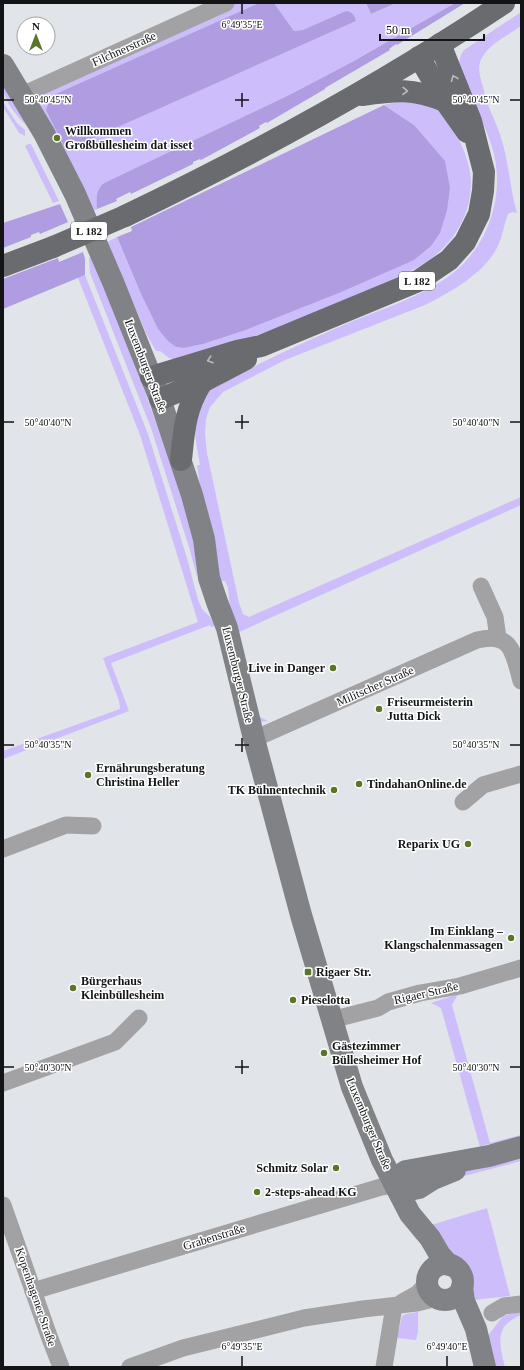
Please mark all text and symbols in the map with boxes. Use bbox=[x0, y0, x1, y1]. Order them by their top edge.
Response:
north arrow bbox=[16, 16, 56, 56]
scale bar bbox=[380, 16, 484, 42]
text: 6°49'35"E bbox=[222, 19, 263, 30]
text: N bbox=[32, 20, 40, 32]
text: 50 m bbox=[386, 23, 411, 37]
street label: Filchnerstraße bbox=[90, 29, 158, 69]
one-way arrow bbox=[451, 75, 459, 83]
one-way arrow bbox=[402, 87, 408, 95]
text: 50°40'45"N bbox=[24, 94, 72, 105]
text: 50°40'45"N bbox=[452, 94, 500, 105]
place label: Willkommen Großbüllesheim dat isset bbox=[65, 124, 192, 152]
marker: Willkommen Großbüllesheim dat isset bbox=[52, 133, 62, 143]
road number: L 182 bbox=[71, 222, 107, 240]
road number: L 182 bbox=[399, 272, 435, 290]
street label: Luxemburger Straße bbox=[122, 317, 170, 415]
one-way arrow bbox=[207, 355, 214, 364]
text: 50°40'40"N bbox=[24, 417, 72, 428]
text: 50°40'40"N bbox=[452, 417, 500, 428]
street label: Luxemburger Straße bbox=[219, 625, 257, 725]
place label: Live in Danger bbox=[248, 661, 326, 675]
marker: Live in Danger bbox=[328, 663, 338, 673]
street label: Militscher Straße bbox=[334, 663, 416, 709]
place label: Friseurmeisterin Jutta Dick bbox=[387, 695, 473, 723]
marker: Friseurmeisterin Jutta Dick bbox=[374, 704, 384, 714]
text: 50°40'35"N bbox=[24, 739, 72, 750]
text: 50°40'35"N bbox=[452, 739, 500, 750]
place label: Ernährungsberatung Christina Heller bbox=[96, 761, 205, 789]
marker: Ernährungsberatung Christina Heller bbox=[83, 770, 93, 780]
place label: TindahanOnline.de bbox=[367, 777, 467, 791]
marker: TindahanOnline.de bbox=[354, 779, 364, 789]
place label: TK Bühnentechnik bbox=[228, 783, 326, 797]
marker: TK Bühnentechnik bbox=[329, 785, 339, 795]
place label: Reparix UG bbox=[398, 837, 460, 851]
marker: Reparix UG bbox=[463, 839, 473, 849]
place label: Im Einklang – Klangschalenmassagen bbox=[384, 924, 504, 952]
marker: Im Einklang – Klangschalenmassagen bbox=[506, 933, 516, 943]
place label: Rigaer Str. bbox=[316, 965, 371, 979]
marker: Rigaer Str. bbox=[303, 967, 313, 977]
place label: Bürgerhaus Kleinbüllesheim bbox=[81, 974, 164, 1002]
street label: Rigaer Straße bbox=[392, 979, 460, 1007]
marker: Bürgerhaus Kleinbüllesheim bbox=[68, 983, 78, 993]
place label: Pieselotta bbox=[301, 993, 350, 1007]
marker: Pieselotta bbox=[288, 995, 298, 1005]
place label: Gästezimmer Büllesheimer Hof bbox=[332, 1039, 422, 1067]
marker: Gästezimmer Büllesheimer Hof bbox=[319, 1048, 329, 1058]
text: 50°40'30"N bbox=[24, 1062, 72, 1073]
text: 50°40'30"N bbox=[452, 1062, 500, 1073]
street label: Luxemburger Straße bbox=[343, 1076, 395, 1172]
place label: Schmitz Solar bbox=[256, 1161, 329, 1175]
marker: Schmitz Solar bbox=[331, 1163, 341, 1173]
place label: 2-steps-ahead KG bbox=[265, 1185, 357, 1199]
marker: 2-steps-ahead KG bbox=[252, 1187, 262, 1197]
street label: Grabenstraße bbox=[181, 1221, 247, 1253]
street label: Kopenhagener Straße bbox=[13, 1246, 59, 1348]
text: 6°49'35"E bbox=[222, 1341, 263, 1352]
text: 6°49'40"E bbox=[427, 1341, 468, 1352]

